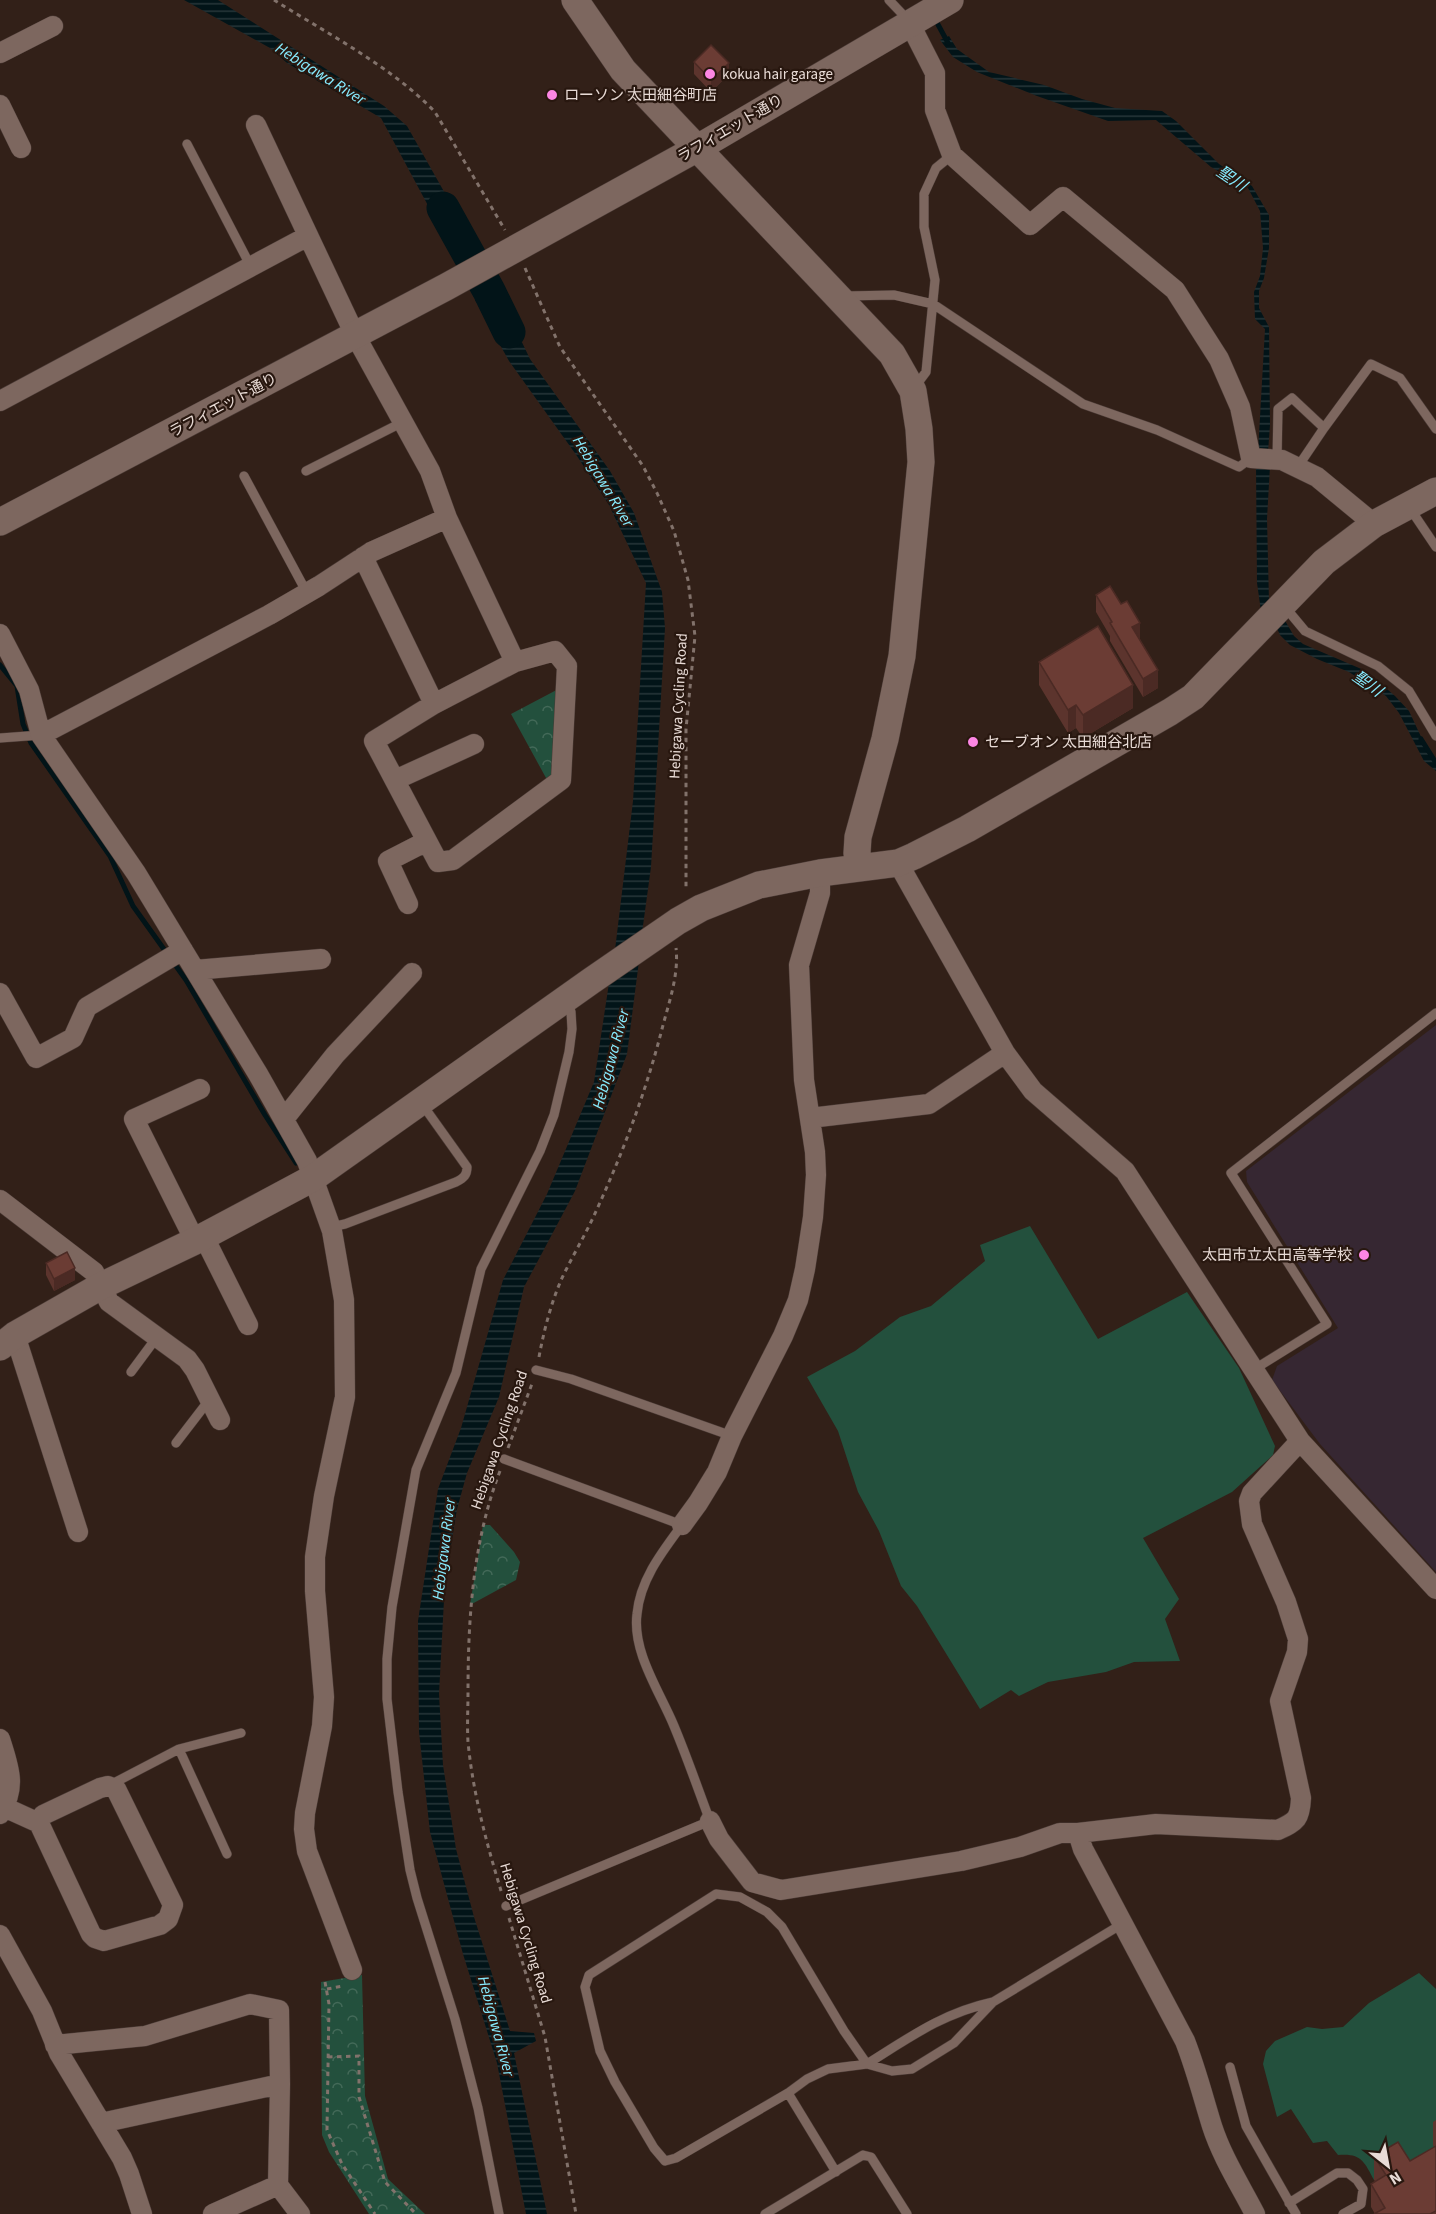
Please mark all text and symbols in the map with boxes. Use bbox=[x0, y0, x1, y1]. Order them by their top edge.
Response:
water label: Hebigawa River bbox=[271, 37, 371, 111]
place label: kokua hair garage bbox=[722, 64, 833, 85]
marker: kokua hair garage bbox=[703, 67, 717, 81]
place label: ローソン 太田細谷町店 bbox=[564, 85, 717, 106]
marker: ローソン 太田細谷町店 bbox=[545, 88, 559, 102]
street label: ラフィエット通り bbox=[673, 89, 787, 167]
water label: 聖川 bbox=[1212, 161, 1253, 198]
street label: ラフィエット通り bbox=[165, 368, 281, 443]
water label: Hebigawa River bbox=[567, 432, 640, 533]
street label: Hebigawa Cycling Road bbox=[664, 633, 693, 779]
water label: 聖川 bbox=[1348, 666, 1388, 703]
place label: セーブオン 太田細谷北店 bbox=[985, 732, 1152, 753]
marker: セーブオン 太田細谷北店 bbox=[966, 735, 980, 749]
water label: Hebigawa River bbox=[587, 1005, 635, 1112]
place label: 太田市立太田高等学校 bbox=[1202, 1245, 1352, 1266]
marker: 太田市立太田高等学校 bbox=[1357, 1248, 1371, 1262]
street label: Hebigawa Cycling Road bbox=[466, 1368, 533, 1513]
water label: Hebigawa River bbox=[427, 1495, 461, 1602]
street label: Hebigawa Cycling Road bbox=[494, 1860, 557, 2006]
water label: Hebigawa River bbox=[472, 1974, 520, 2080]
north arrow bbox=[1358, 2136, 1418, 2196]
text: N bbox=[1385, 2166, 1405, 2190]

